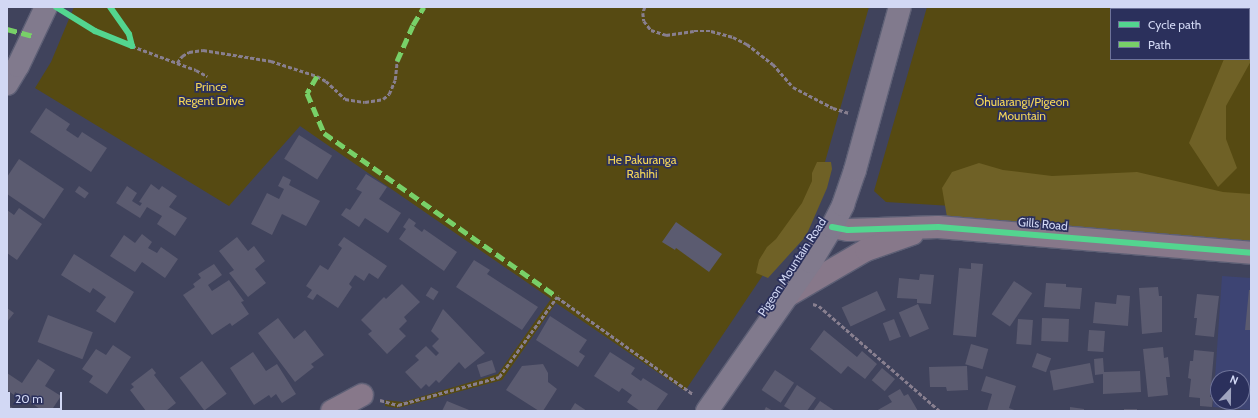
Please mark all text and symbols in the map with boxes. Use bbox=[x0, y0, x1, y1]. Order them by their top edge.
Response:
legend bbox=[1110, 8, 1250, 60]
text: Cycle path bbox=[1148, 17, 1201, 32]
text: Path bbox=[1148, 37, 1171, 52]
park label: Prince Regent Drive bbox=[178, 80, 244, 108]
park label: Ōhuiarangi/Pigeon Mountain bbox=[975, 95, 1069, 123]
park label: He Pakuranga Rahihi bbox=[607, 153, 677, 181]
street label: Pigeon Mountain Road bbox=[755, 215, 829, 319]
street label: Gills Road bbox=[1018, 215, 1068, 233]
north arrow bbox=[1210, 370, 1250, 410]
text: N bbox=[1228, 372, 1240, 388]
scale bar bbox=[10, 384, 64, 410]
text: 20 m bbox=[15, 391, 43, 406]

